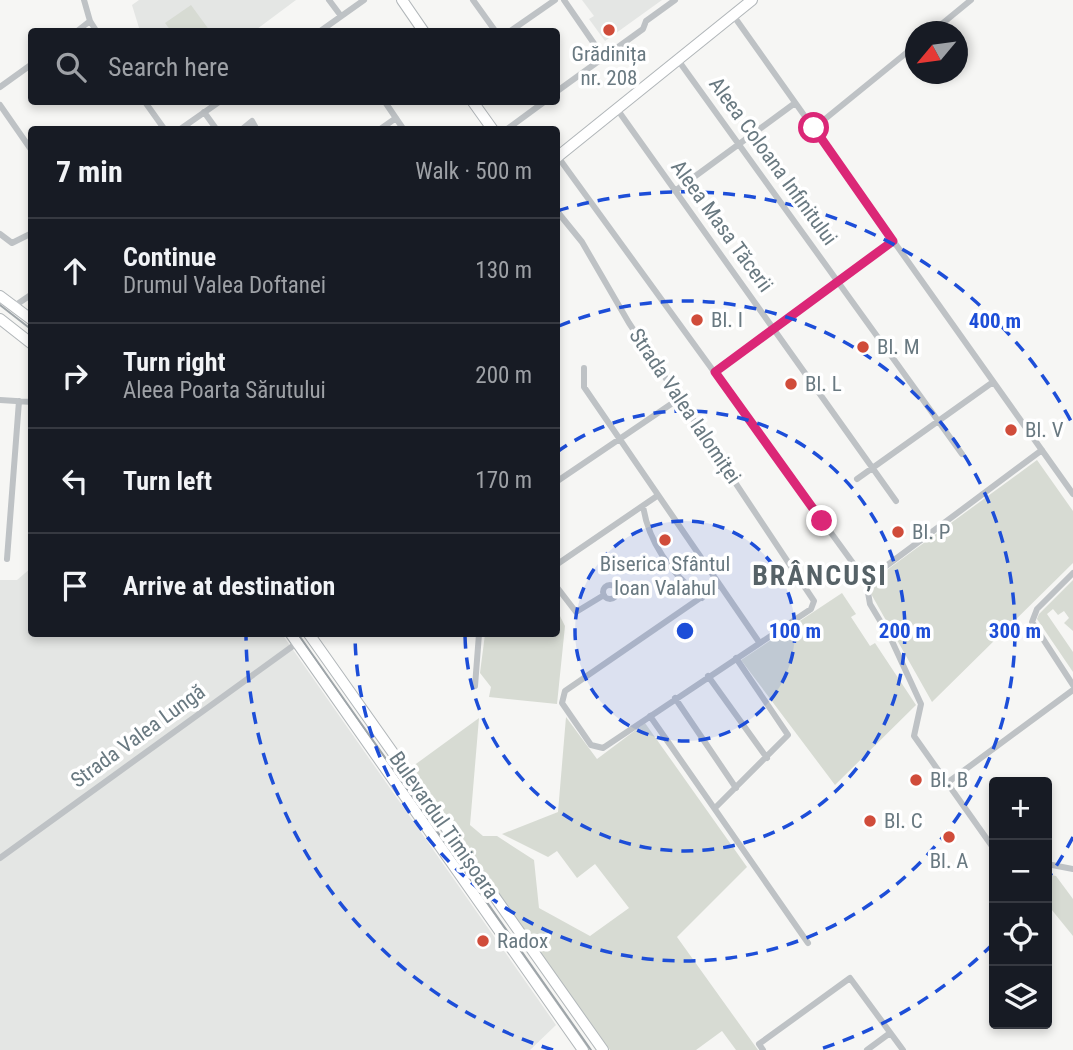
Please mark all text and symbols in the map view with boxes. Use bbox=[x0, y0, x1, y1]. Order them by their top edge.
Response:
north arrow bbox=[905, 21, 968, 84]
marker: Grădinița nr. 208 bbox=[601, 22, 617, 38]
search box bbox=[28, 28, 560, 105]
place label: Grădinița nr. 208 bbox=[572, 42, 646, 90]
icon: search bbox=[52, 48, 90, 86]
text: Search here bbox=[108, 52, 229, 82]
street label: Aleea Coloana Infinitului bbox=[704, 73, 842, 249]
route start bbox=[798, 112, 829, 143]
text: 7 min bbox=[56, 154, 123, 189]
street label: Aleea Masa Tăcerii bbox=[666, 155, 778, 297]
text: Walk · 500 m bbox=[415, 158, 532, 185]
text: Continue bbox=[123, 242, 216, 272]
icon: ahead bbox=[56, 252, 94, 290]
text: 130 m bbox=[475, 257, 532, 284]
text: Drumul Valea Doftanei bbox=[123, 272, 326, 299]
place label: Bl. I bbox=[711, 308, 743, 332]
text: 400 m bbox=[969, 309, 1021, 333]
marker: Bl. I bbox=[689, 312, 705, 328]
street label: Strada Valea Ialomiței bbox=[623, 324, 746, 489]
place label: Bl. M bbox=[877, 335, 920, 359]
marker: Bl. M bbox=[855, 339, 871, 355]
text: Turn right bbox=[123, 347, 225, 377]
icon: right bbox=[56, 357, 94, 395]
text: 200 m bbox=[475, 362, 532, 389]
place label: Bl. L bbox=[805, 372, 842, 396]
marker: Bl. L bbox=[783, 376, 799, 392]
text: Aleea Poarta Sărutului bbox=[123, 377, 326, 404]
place label: Bl. V bbox=[1025, 418, 1064, 442]
marker: Bl. V bbox=[1003, 422, 1019, 438]
icon: left bbox=[56, 462, 94, 500]
text: Turn left bbox=[123, 466, 212, 496]
text: 170 m bbox=[475, 467, 532, 494]
route end bbox=[806, 505, 837, 536]
place label: Bl. P bbox=[912, 520, 950, 544]
marker: Bl. P bbox=[890, 524, 906, 540]
marker: Biserica Sfântul Ioan Valahul bbox=[657, 532, 673, 548]
place label: Biserica Sfântul Ioan Valahul bbox=[600, 552, 730, 600]
district label: BRÂNCUȘI bbox=[752, 559, 888, 592]
icon: arrive bbox=[56, 567, 94, 605]
text: Arrive at destination bbox=[123, 571, 335, 601]
centre of rings bbox=[673, 619, 697, 643]
text: 100 m bbox=[769, 619, 821, 643]
text: 200 m bbox=[879, 619, 931, 643]
text: 300 m bbox=[989, 619, 1041, 643]
street label: Strada Valea Lungă bbox=[66, 679, 210, 793]
street label: Bulevardul Timișoara bbox=[384, 747, 504, 903]
place label: Bl. B bbox=[930, 768, 968, 792]
marker: Bl. B bbox=[908, 772, 924, 788]
map controls bbox=[989, 777, 1052, 1029]
button: + bbox=[989, 777, 1052, 840]
place label: Bl. C bbox=[884, 809, 923, 833]
marker: Bl. C bbox=[862, 813, 878, 829]
marker: Bl. A bbox=[941, 829, 957, 845]
button: − bbox=[989, 840, 1052, 903]
place label: Bl. A bbox=[930, 849, 968, 873]
button: locate bbox=[989, 903, 1052, 966]
place label: Radox bbox=[497, 929, 548, 953]
marker: Radox bbox=[475, 933, 491, 949]
button: layers bbox=[989, 966, 1052, 1029]

